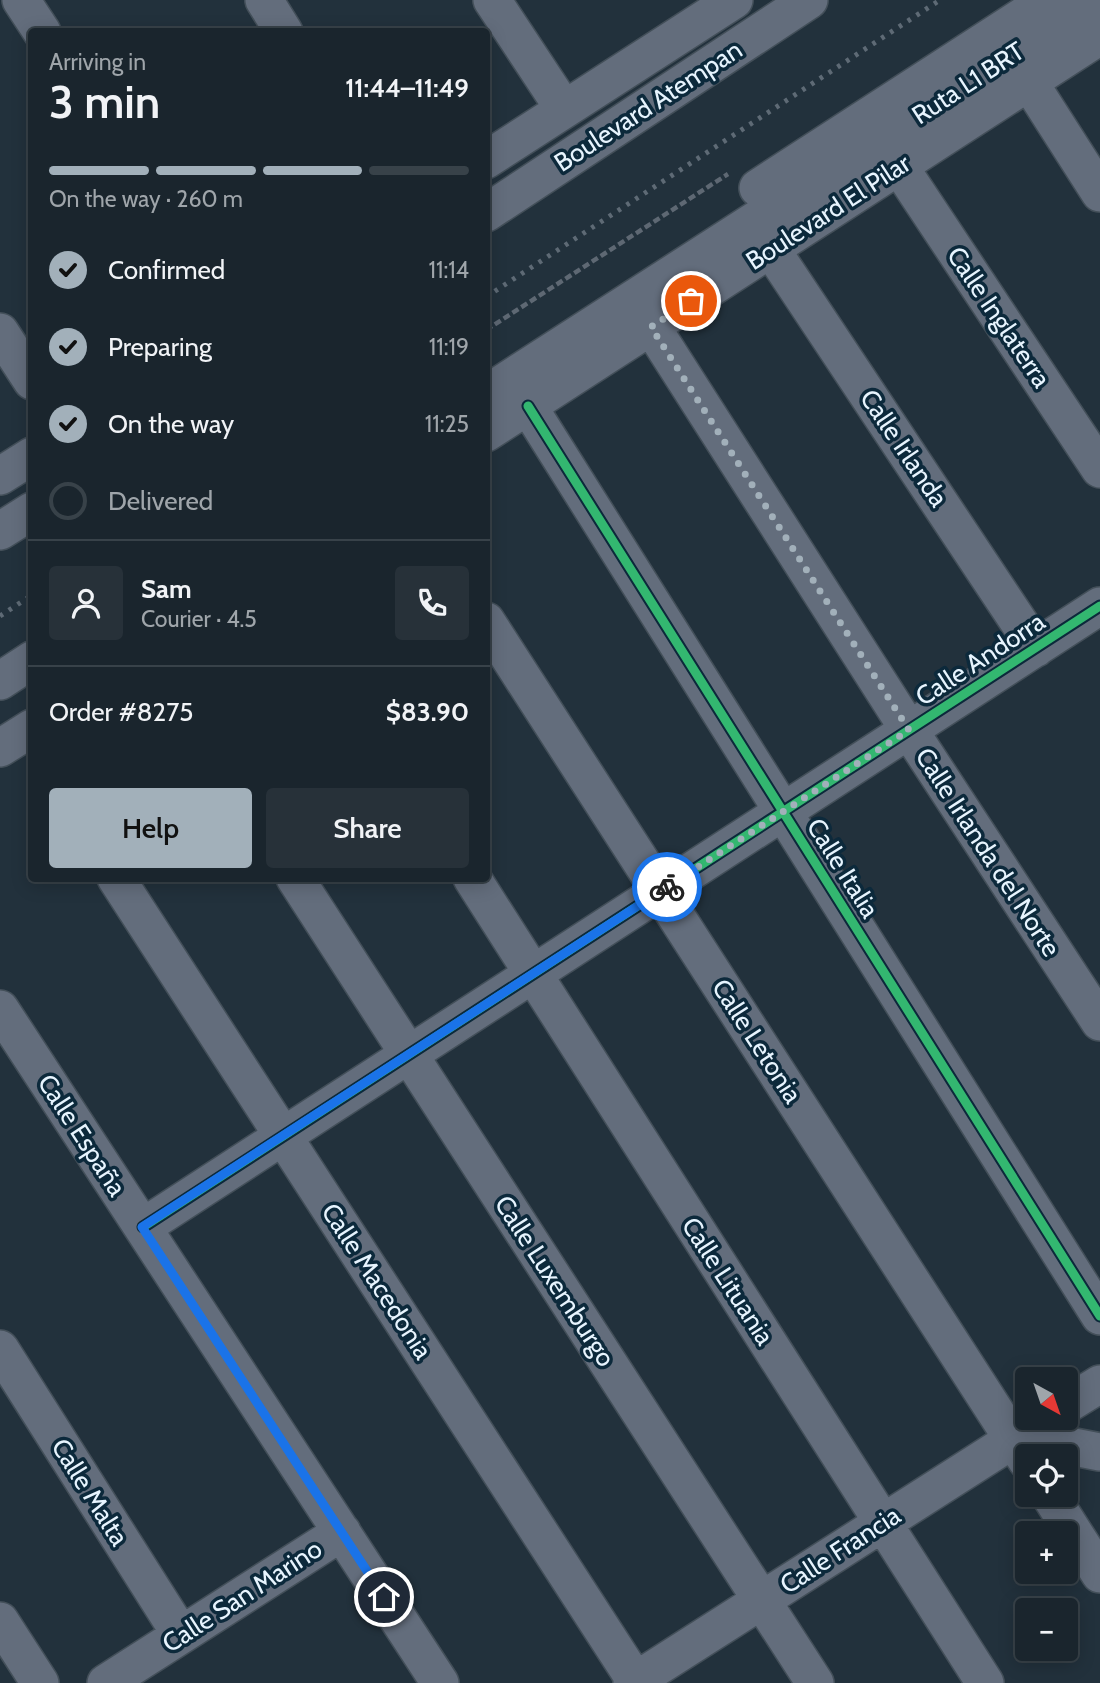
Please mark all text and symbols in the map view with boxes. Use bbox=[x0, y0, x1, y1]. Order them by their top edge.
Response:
street label: Boulevard Atempan bbox=[548, 33, 748, 179]
street label: Ruta L1 BRT bbox=[906, 35, 1030, 131]
text: Arriving in bbox=[49, 48, 146, 76]
text: 11:44–11:49 bbox=[345, 72, 469, 104]
text: 3 min bbox=[49, 74, 160, 130]
street label: Boulevard El Pilar bbox=[740, 147, 917, 277]
text: On the way · 260 m bbox=[49, 185, 243, 213]
street label: Calle Inglaterra bbox=[940, 241, 1058, 394]
icon: check bbox=[49, 251, 87, 289]
text: Confirmed bbox=[108, 254, 225, 286]
text: 11:14 bbox=[428, 256, 469, 284]
pin bbox=[661, 271, 721, 331]
icon: bag bbox=[672, 282, 710, 320]
icon: check bbox=[49, 328, 87, 366]
text: Preparing bbox=[108, 331, 212, 363]
text: 11:19 bbox=[429, 333, 469, 361]
street label: Calle Irlanda bbox=[853, 383, 955, 513]
icon: check bbox=[49, 405, 87, 443]
text: On the way bbox=[108, 408, 234, 440]
text: 11:25 bbox=[425, 410, 469, 438]
text: Delivered bbox=[108, 485, 213, 517]
button: person bbox=[49, 566, 123, 640]
button: phone bbox=[395, 566, 469, 640]
text: Sam bbox=[141, 573, 192, 605]
text: Courier · 4.5 bbox=[141, 605, 257, 633]
street label: Calle Andorra bbox=[909, 605, 1051, 713]
text: Order #8275 bbox=[49, 696, 193, 728]
text: $83.90 bbox=[386, 696, 469, 728]
street label: Calle Irlanda del Norte bbox=[909, 742, 1067, 962]
button: Help bbox=[49, 788, 252, 868]
button: Share bbox=[266, 788, 469, 868]
street label: Calle Italia bbox=[800, 812, 886, 924]
courier bbox=[632, 852, 702, 922]
icon: bike bbox=[648, 868, 686, 906]
street label: Calle Letonia bbox=[705, 973, 809, 1109]
street label: Calle España bbox=[31, 1068, 133, 1202]
street label: Calle Luxemburgo bbox=[488, 1189, 622, 1373]
street label: Calle Macedonia bbox=[315, 1197, 440, 1365]
street label: Calle Lituania bbox=[675, 1211, 781, 1351]
north arrow bbox=[1015, 1367, 1078, 1430]
map controls bbox=[1015, 1367, 1078, 1661]
street label: Calle Malta bbox=[45, 1432, 136, 1552]
button: locate bbox=[1015, 1444, 1078, 1507]
street label: Calle Francia bbox=[774, 1499, 907, 1601]
button: + bbox=[1015, 1521, 1078, 1584]
street label: Calle San Marino bbox=[156, 1533, 328, 1659]
pin bbox=[354, 1567, 414, 1627]
icon: home bbox=[365, 1578, 403, 1616]
button: − bbox=[1015, 1598, 1078, 1661]

